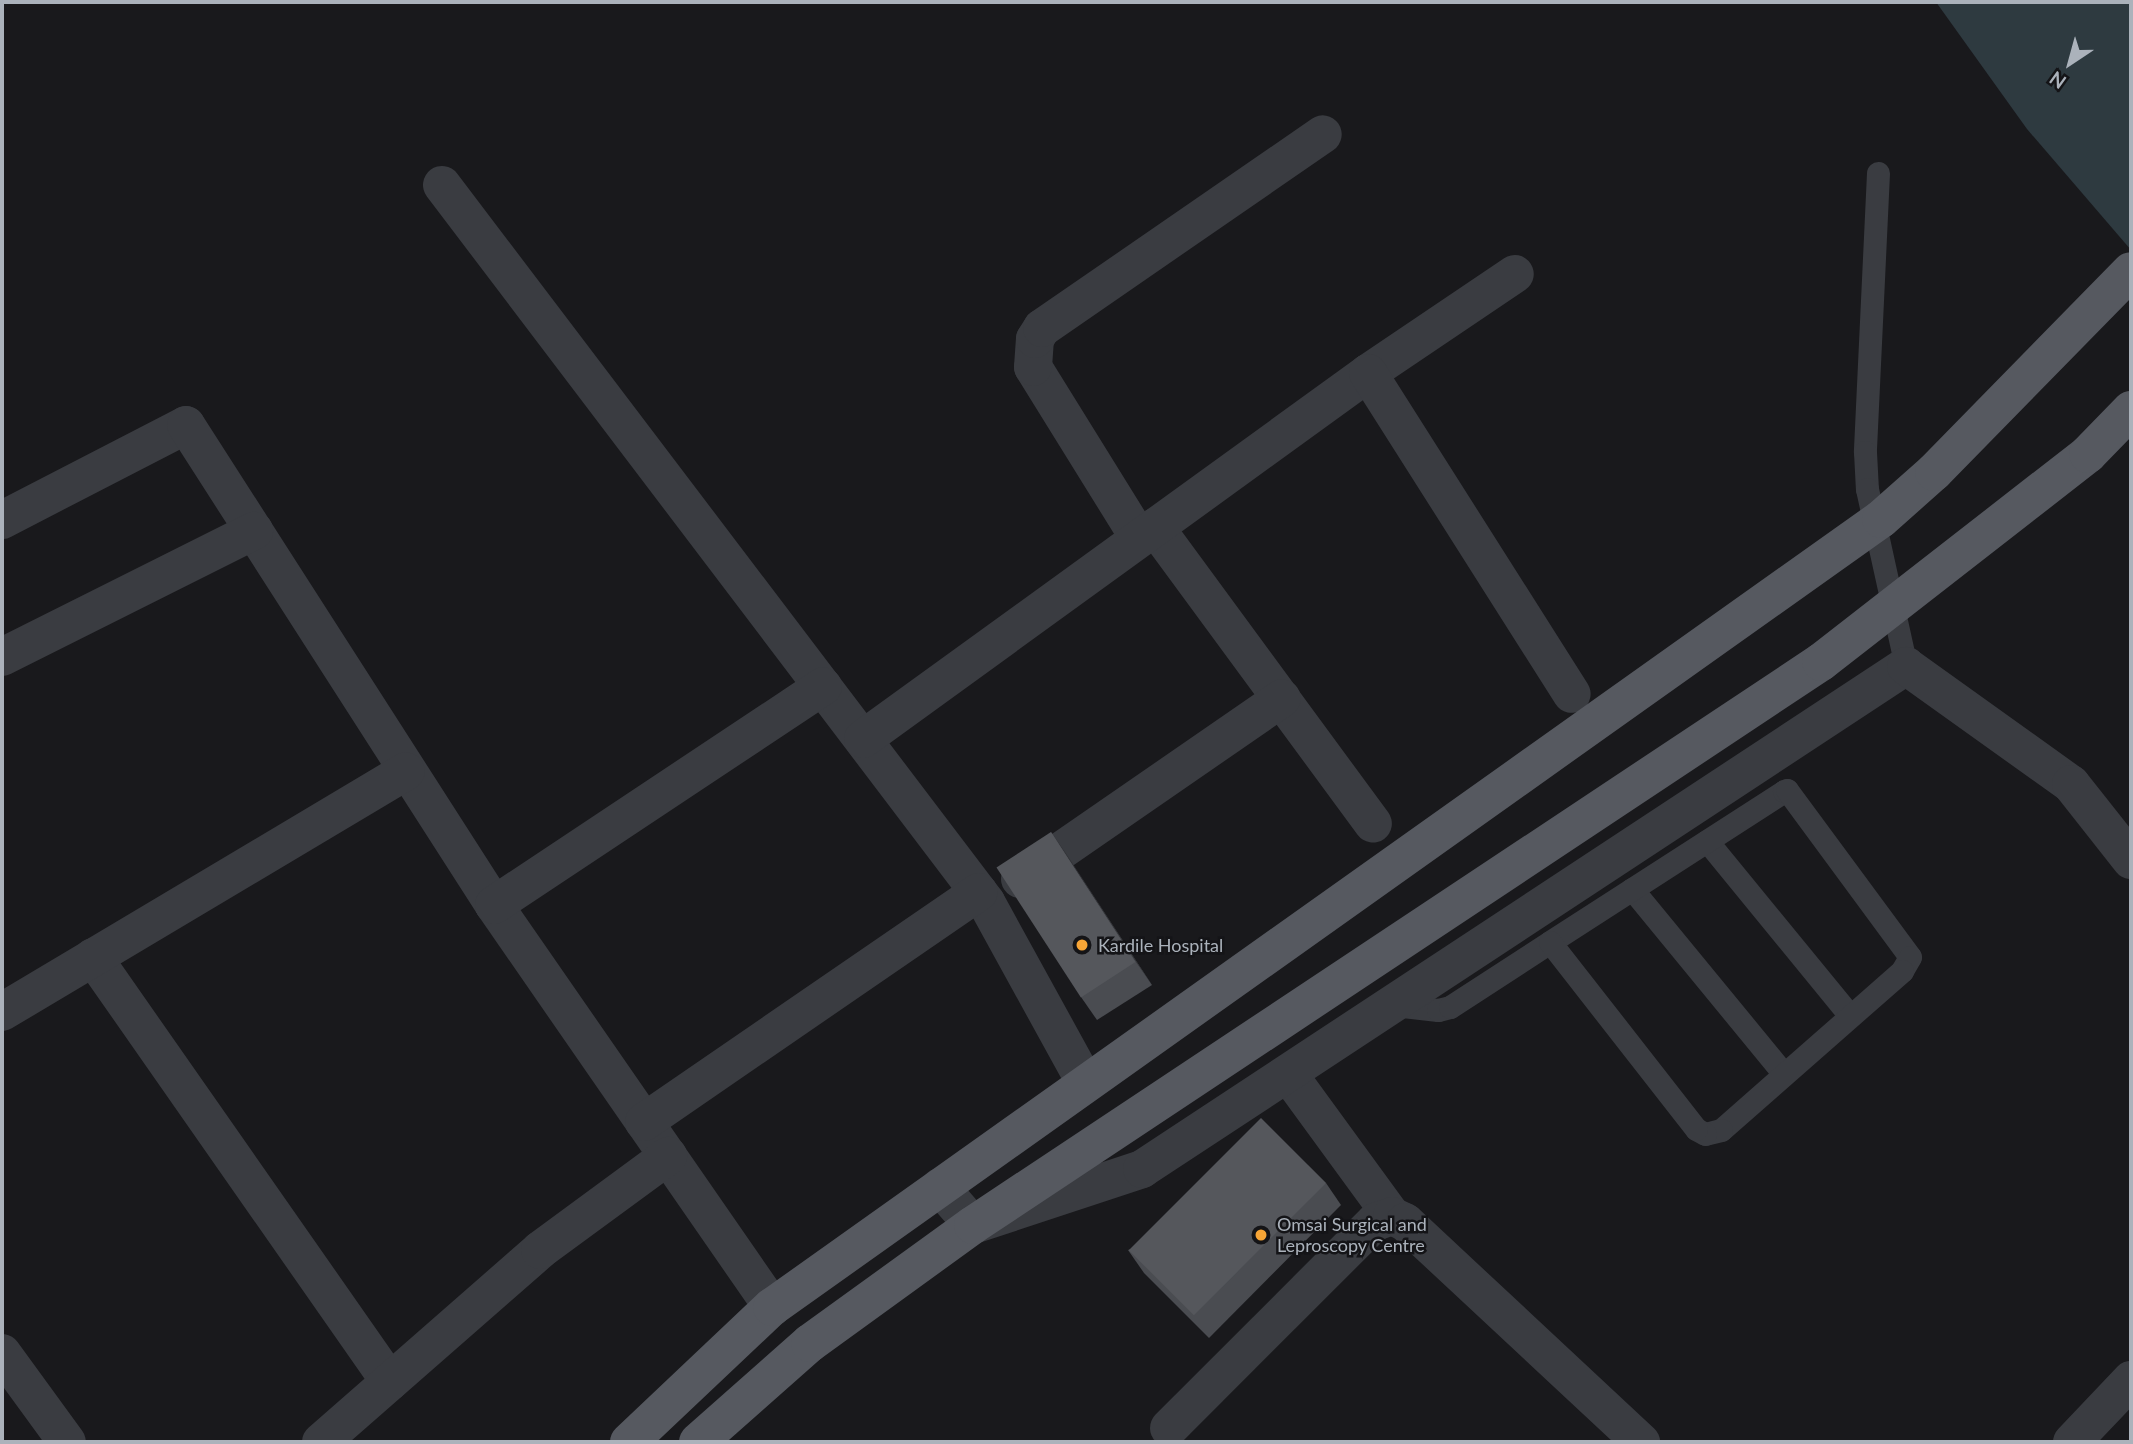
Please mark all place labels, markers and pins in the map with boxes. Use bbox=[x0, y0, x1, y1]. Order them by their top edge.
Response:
place label: Kardile Hospital bbox=[1098, 934, 1223, 956]
marker: Kardile Hospital bbox=[1072, 935, 1092, 955]
place label: Omsai Surgical and Leproscopy Centre bbox=[1277, 1214, 1427, 1256]
marker: Omsai Surgical and Leproscopy Centre bbox=[1251, 1225, 1271, 1245]

